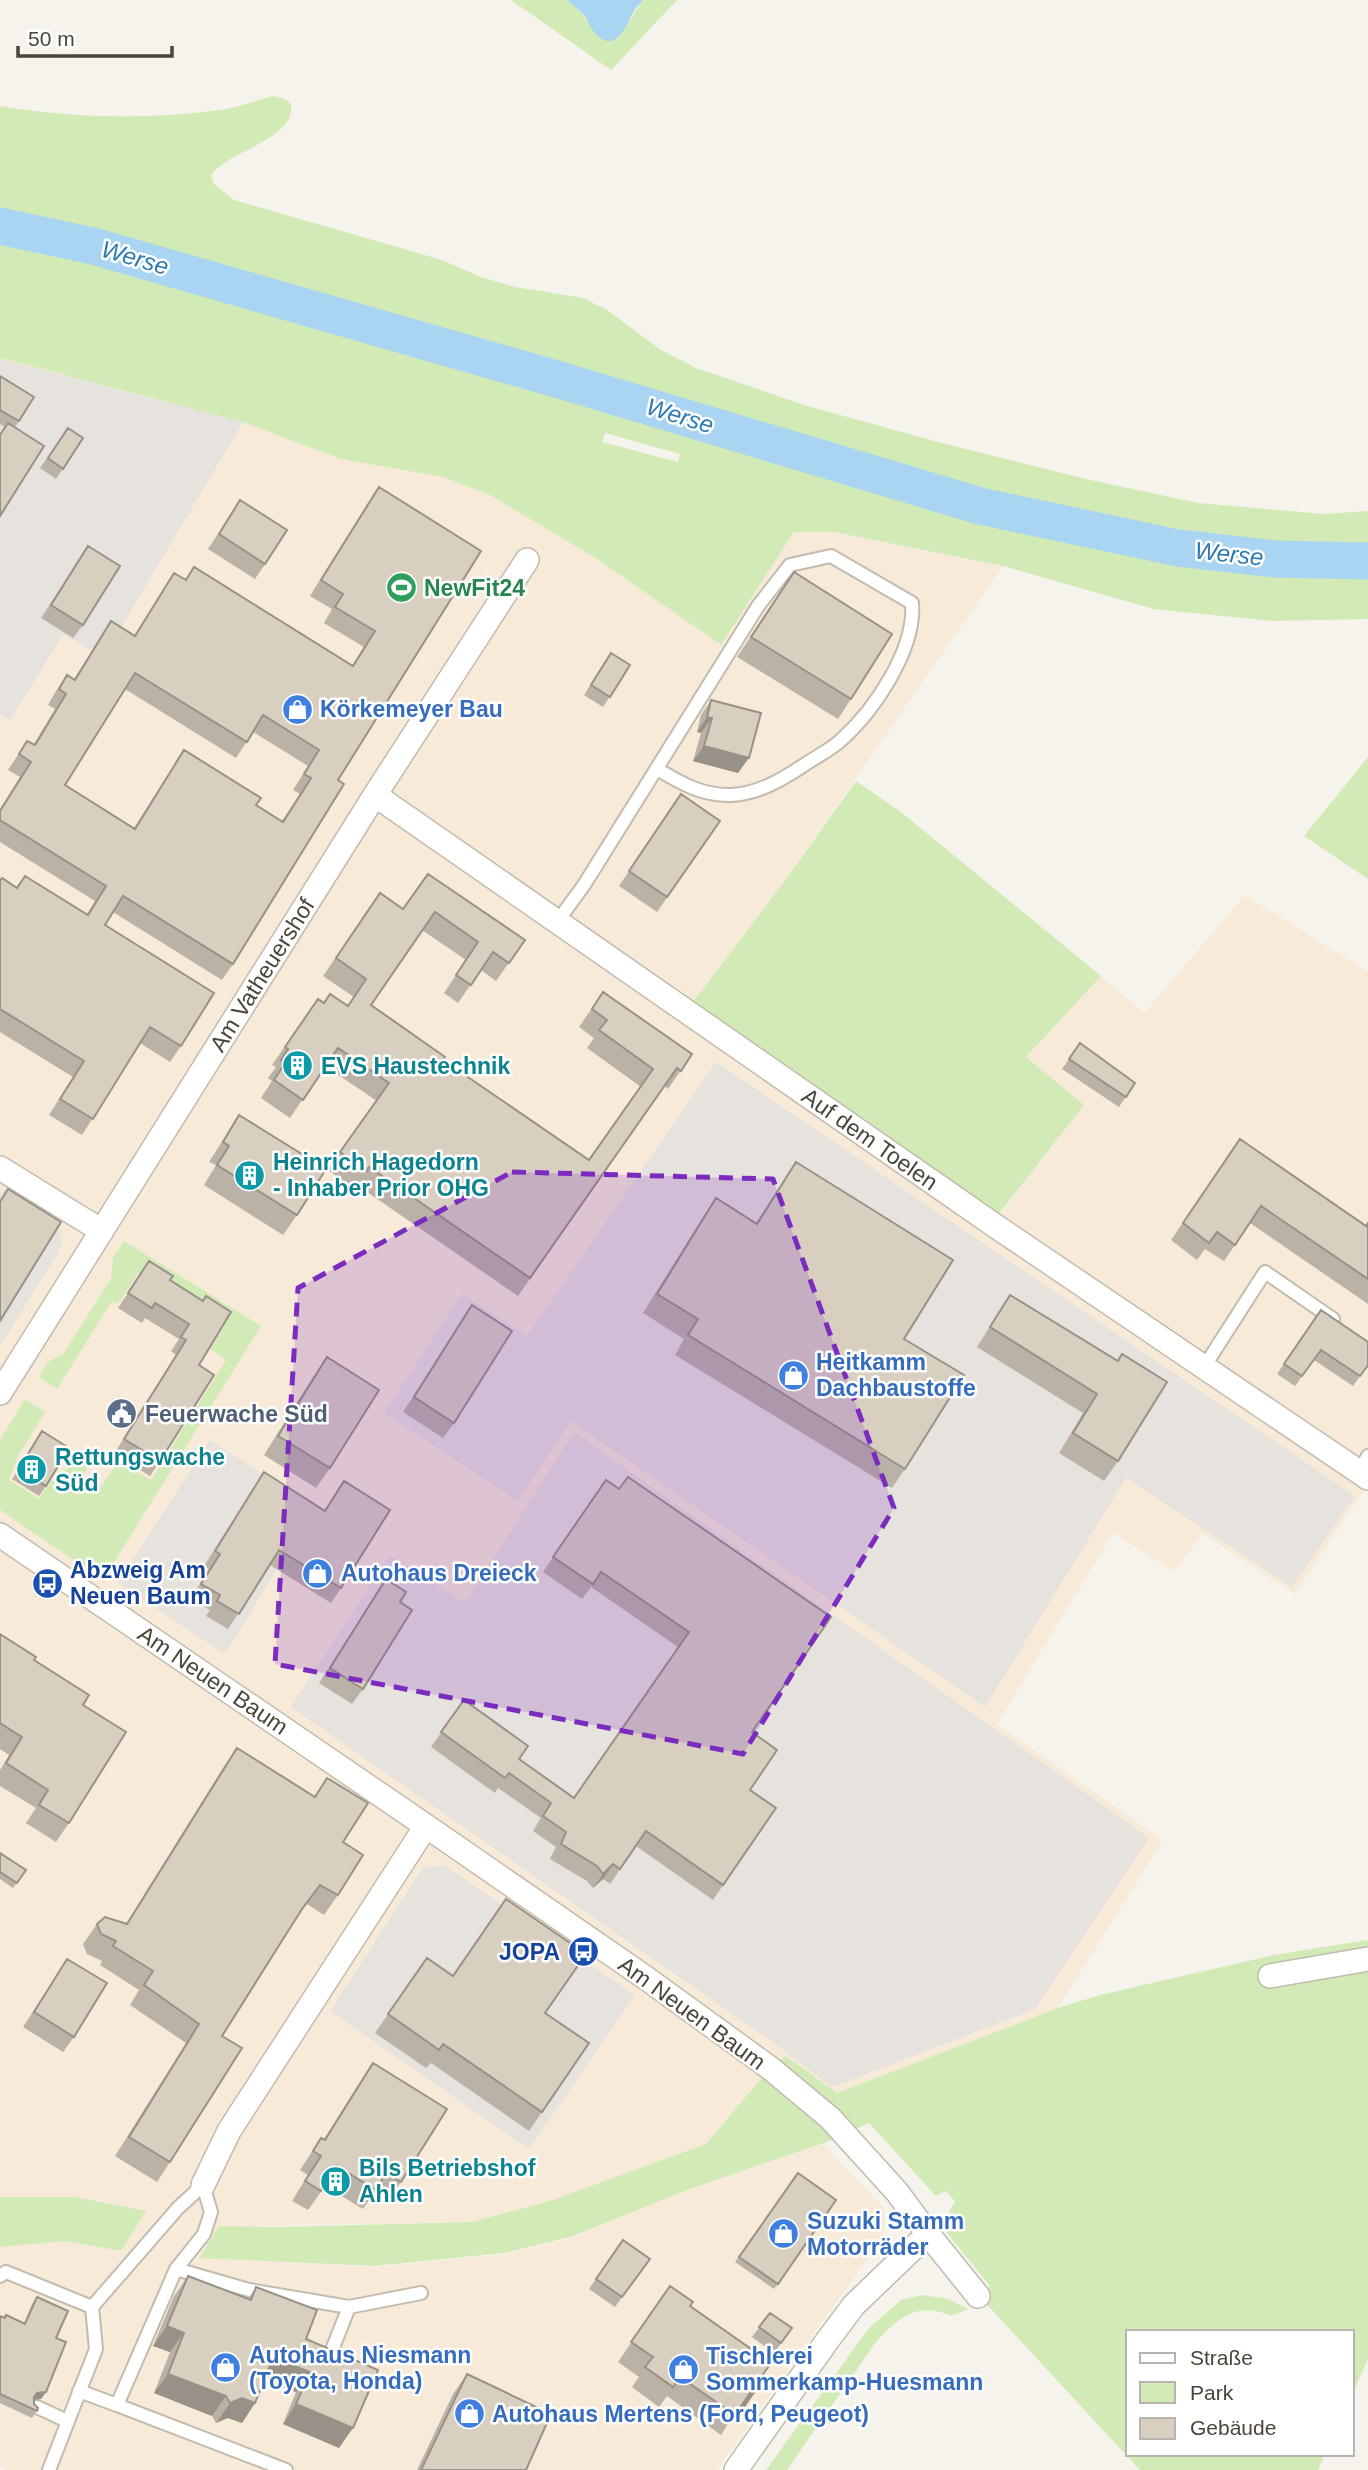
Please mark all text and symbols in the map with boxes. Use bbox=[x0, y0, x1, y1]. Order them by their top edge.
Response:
scale bar bbox=[18, 14, 172, 58]
text: 50 m bbox=[28, 27, 75, 50]
water label: Werse bbox=[98, 235, 172, 280]
water label: Werse bbox=[643, 393, 717, 439]
water label: Werse bbox=[1193, 536, 1265, 571]
sports icon: NewFit24 bbox=[384, 571, 418, 605]
place label: NewFit24 bbox=[424, 575, 525, 601]
shop icon: Körkemeyer Bau bbox=[280, 692, 314, 726]
place label: Körkemeyer Bau bbox=[320, 696, 503, 722]
street label: Am Vatheuershof bbox=[204, 893, 320, 1057]
building icon: EVS Haustechnik bbox=[281, 1049, 315, 1083]
place label: EVS Haustechnik bbox=[321, 1053, 510, 1079]
street label: Auf dem Toelen bbox=[797, 1083, 943, 1195]
place label: Heinrich Hagedorn - Inhaber Prior OHG bbox=[273, 1149, 489, 1201]
building icon: Heinrich Hagedorn - Inhaber Prior OHG bbox=[233, 1158, 267, 1192]
place label: Heitkamm Dachbaustoffe bbox=[816, 1349, 976, 1401]
shop icon: Heitkamm Dachbaustoffe bbox=[776, 1358, 810, 1392]
public building icon: Feuerwache Süd bbox=[105, 1397, 139, 1431]
place label: Feuerwache Süd bbox=[145, 1401, 328, 1427]
place label: Rettungswache Süd bbox=[55, 1444, 225, 1496]
building icon: Rettungswache Süd bbox=[15, 1453, 49, 1487]
shop icon: Autohaus Dreieck bbox=[301, 1556, 335, 1590]
place label: Abzweig Am Neuen Baum bbox=[70, 1557, 211, 1609]
place label: Autohaus Dreieck bbox=[341, 1560, 537, 1586]
bus stop icon: Abzweig Am Neuen Baum bbox=[30, 1566, 64, 1600]
street label: Am Neuen Baum bbox=[133, 1620, 293, 1740]
bus stop icon: JOPA bbox=[566, 1935, 600, 1969]
place label: JOPA bbox=[499, 1939, 560, 1965]
street label: Am Neuen Baum bbox=[614, 1951, 770, 2075]
place label: Bils Betriebshof Ahlen bbox=[359, 2155, 536, 2207]
building icon: Bils Betriebshof Ahlen bbox=[319, 2164, 353, 2198]
place label: Suzuki Stamm Motorräder bbox=[807, 2208, 964, 2260]
shop icon: Suzuki Stamm Motorräder bbox=[767, 2217, 801, 2251]
legend bbox=[1126, 2330, 1354, 2456]
place label: Autohaus Niesmann (Toyota, Honda) bbox=[249, 2342, 471, 2394]
place label: Tischlerei Sommerkamp-Huesmann bbox=[706, 2343, 983, 2395]
text: Straße bbox=[1190, 2346, 1253, 2369]
shop icon: Autohaus Niesmann (Toyota, Honda) bbox=[209, 2351, 243, 2385]
shop icon: Tischlerei Sommerkamp-Huesmann bbox=[666, 2352, 700, 2386]
text: Park bbox=[1190, 2381, 1234, 2404]
shop icon: Autohaus Mertens (Ford, Peugeot) bbox=[452, 2397, 486, 2431]
place label: Autohaus Mertens (Ford, Peugeot) bbox=[492, 2401, 869, 2427]
text: Gebäude bbox=[1190, 2416, 1276, 2439]

